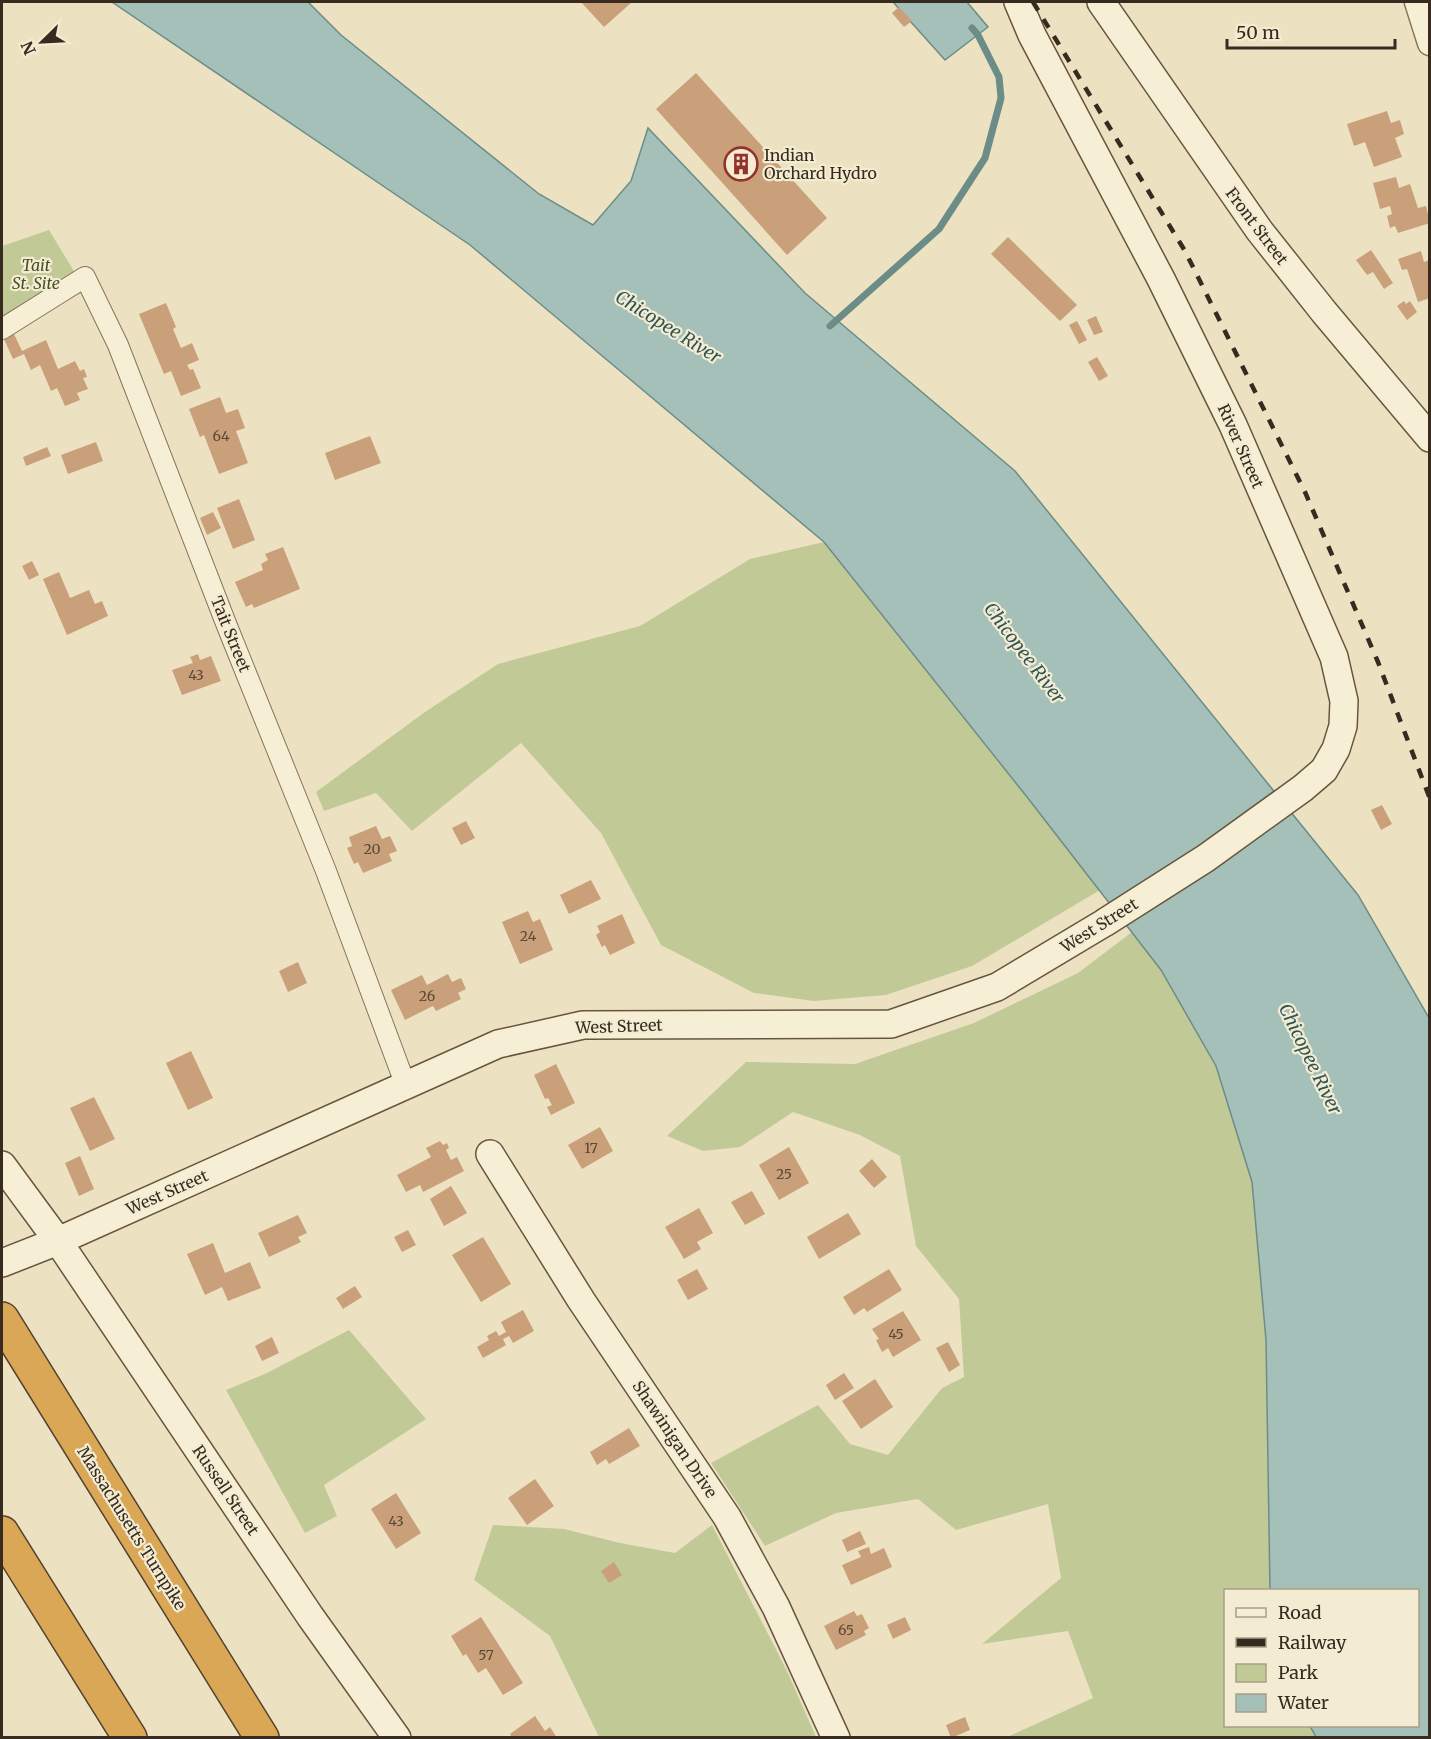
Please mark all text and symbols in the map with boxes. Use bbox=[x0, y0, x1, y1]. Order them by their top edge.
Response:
north arrow bbox=[12, 12, 72, 72]
scale bar bbox=[1227, 12, 1395, 50]
text: 50 m bbox=[1236, 21, 1280, 44]
text: N bbox=[16, 38, 40, 58]
place label: Indian Orchard Hydro bbox=[764, 145, 877, 183]
building icon: Indian Orchard Hydro bbox=[723, 146, 759, 182]
street label: Front Street bbox=[1221, 183, 1293, 269]
park label: Tait St. Site bbox=[12, 255, 60, 293]
water label: Chicopee River bbox=[611, 285, 726, 369]
street label: River Street bbox=[1214, 401, 1269, 492]
house number: 64 bbox=[212, 427, 230, 445]
street label: Tait Street bbox=[207, 593, 256, 676]
water label: Chicopee River bbox=[979, 598, 1070, 708]
house number: 43 bbox=[188, 666, 204, 684]
house number: 20 bbox=[363, 840, 381, 858]
street label: West Street bbox=[1056, 893, 1142, 957]
house number: 24 bbox=[520, 927, 537, 945]
house number: 26 bbox=[419, 987, 435, 1005]
water label: Chicopee River bbox=[1274, 1000, 1347, 1119]
street label: West Street bbox=[574, 1014, 664, 1038]
house number: 17 bbox=[584, 1139, 598, 1157]
street label: West Street bbox=[122, 1165, 212, 1219]
house number: 25 bbox=[776, 1165, 792, 1183]
house number: 45 bbox=[888, 1325, 904, 1343]
street label: Shawinigan Drive bbox=[628, 1377, 722, 1501]
street label: Russell Street bbox=[189, 1441, 264, 1539]
street label: Massachusetts Turnpike bbox=[73, 1442, 191, 1614]
house number: 43 bbox=[388, 1512, 404, 1530]
legend bbox=[1224, 1589, 1419, 1727]
text: Road bbox=[1278, 1601, 1322, 1624]
house number: 65 bbox=[838, 1621, 854, 1639]
text: Railway bbox=[1278, 1631, 1347, 1654]
house number: 57 bbox=[478, 1646, 494, 1664]
text: Park bbox=[1278, 1661, 1319, 1684]
text: Water bbox=[1277, 1691, 1329, 1714]

